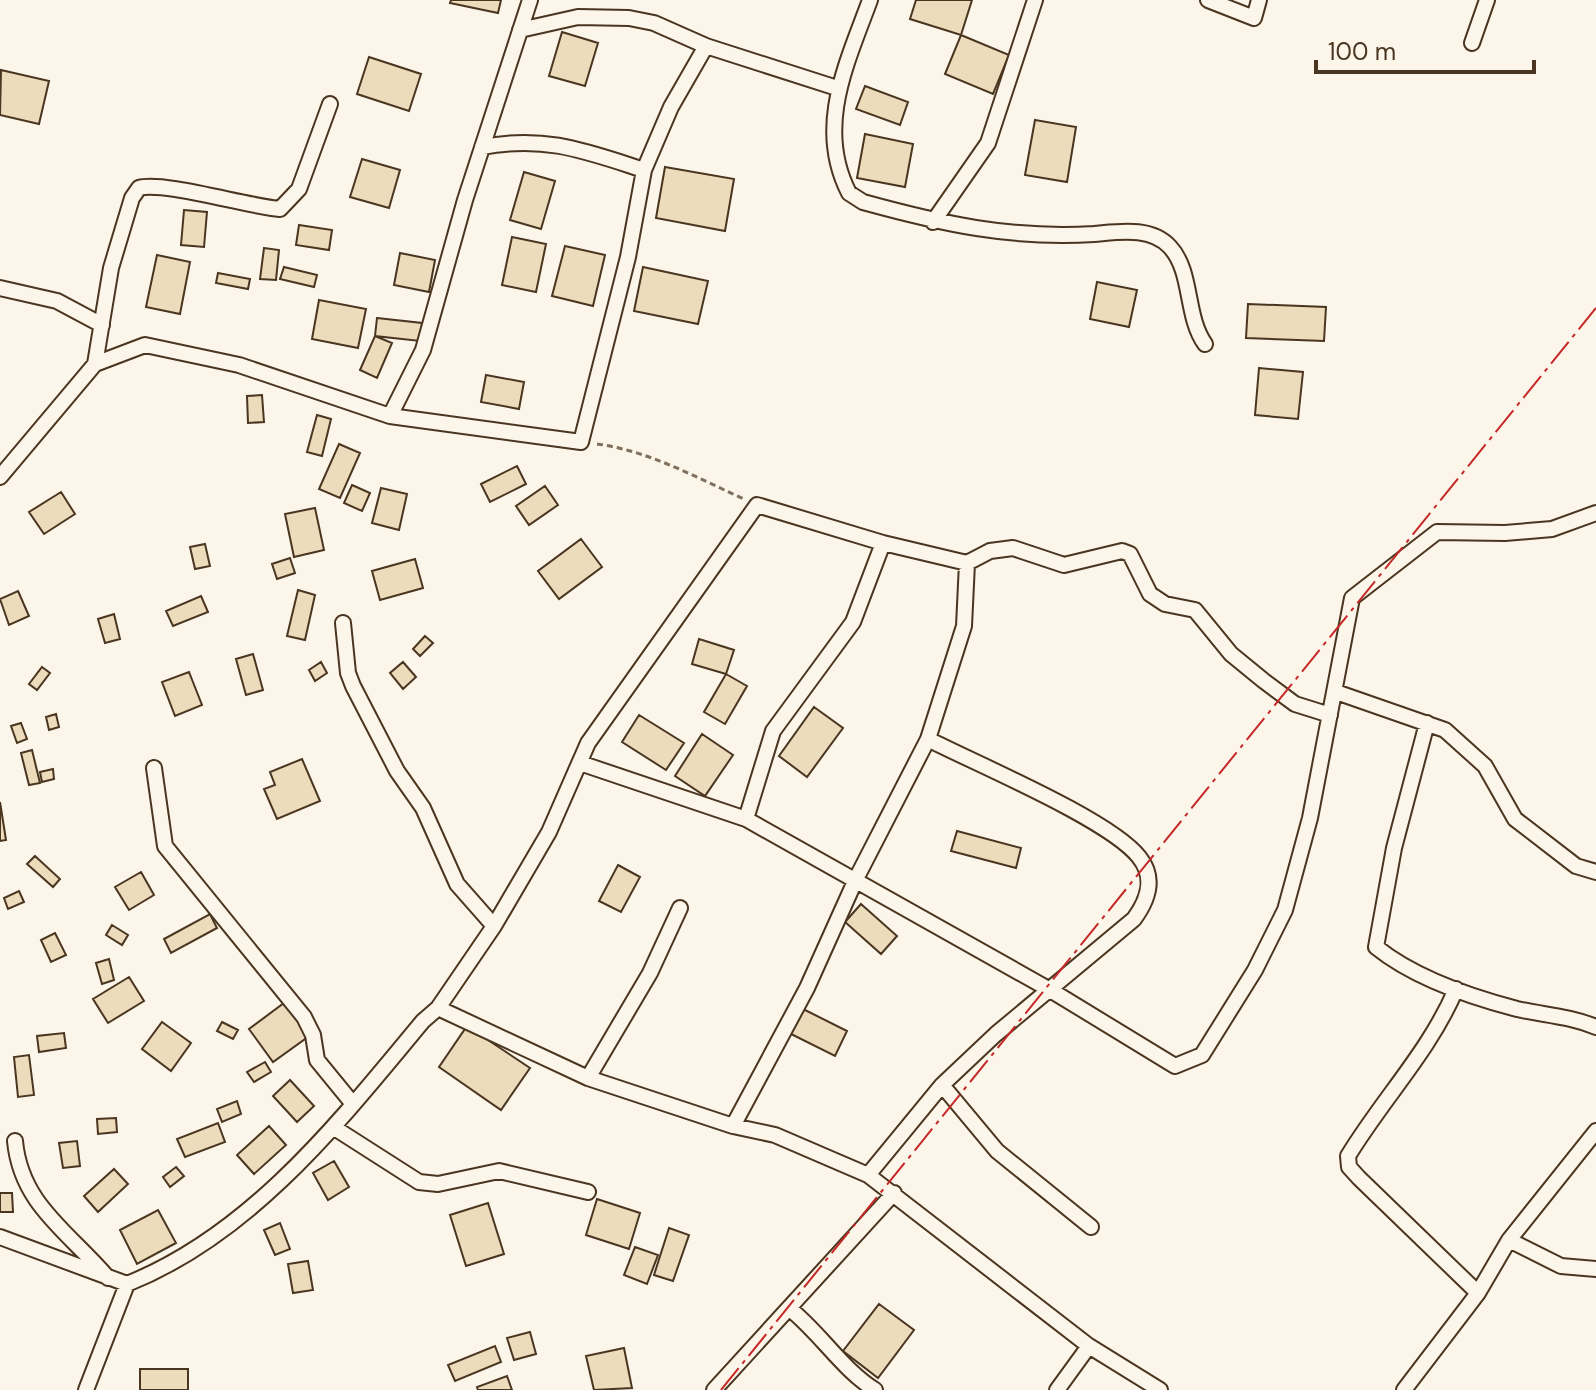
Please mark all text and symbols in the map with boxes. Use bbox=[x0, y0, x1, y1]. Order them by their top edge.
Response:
scale bar bbox=[1316, 24, 1534, 74]
text: 100 m bbox=[1328, 36, 1396, 67]

